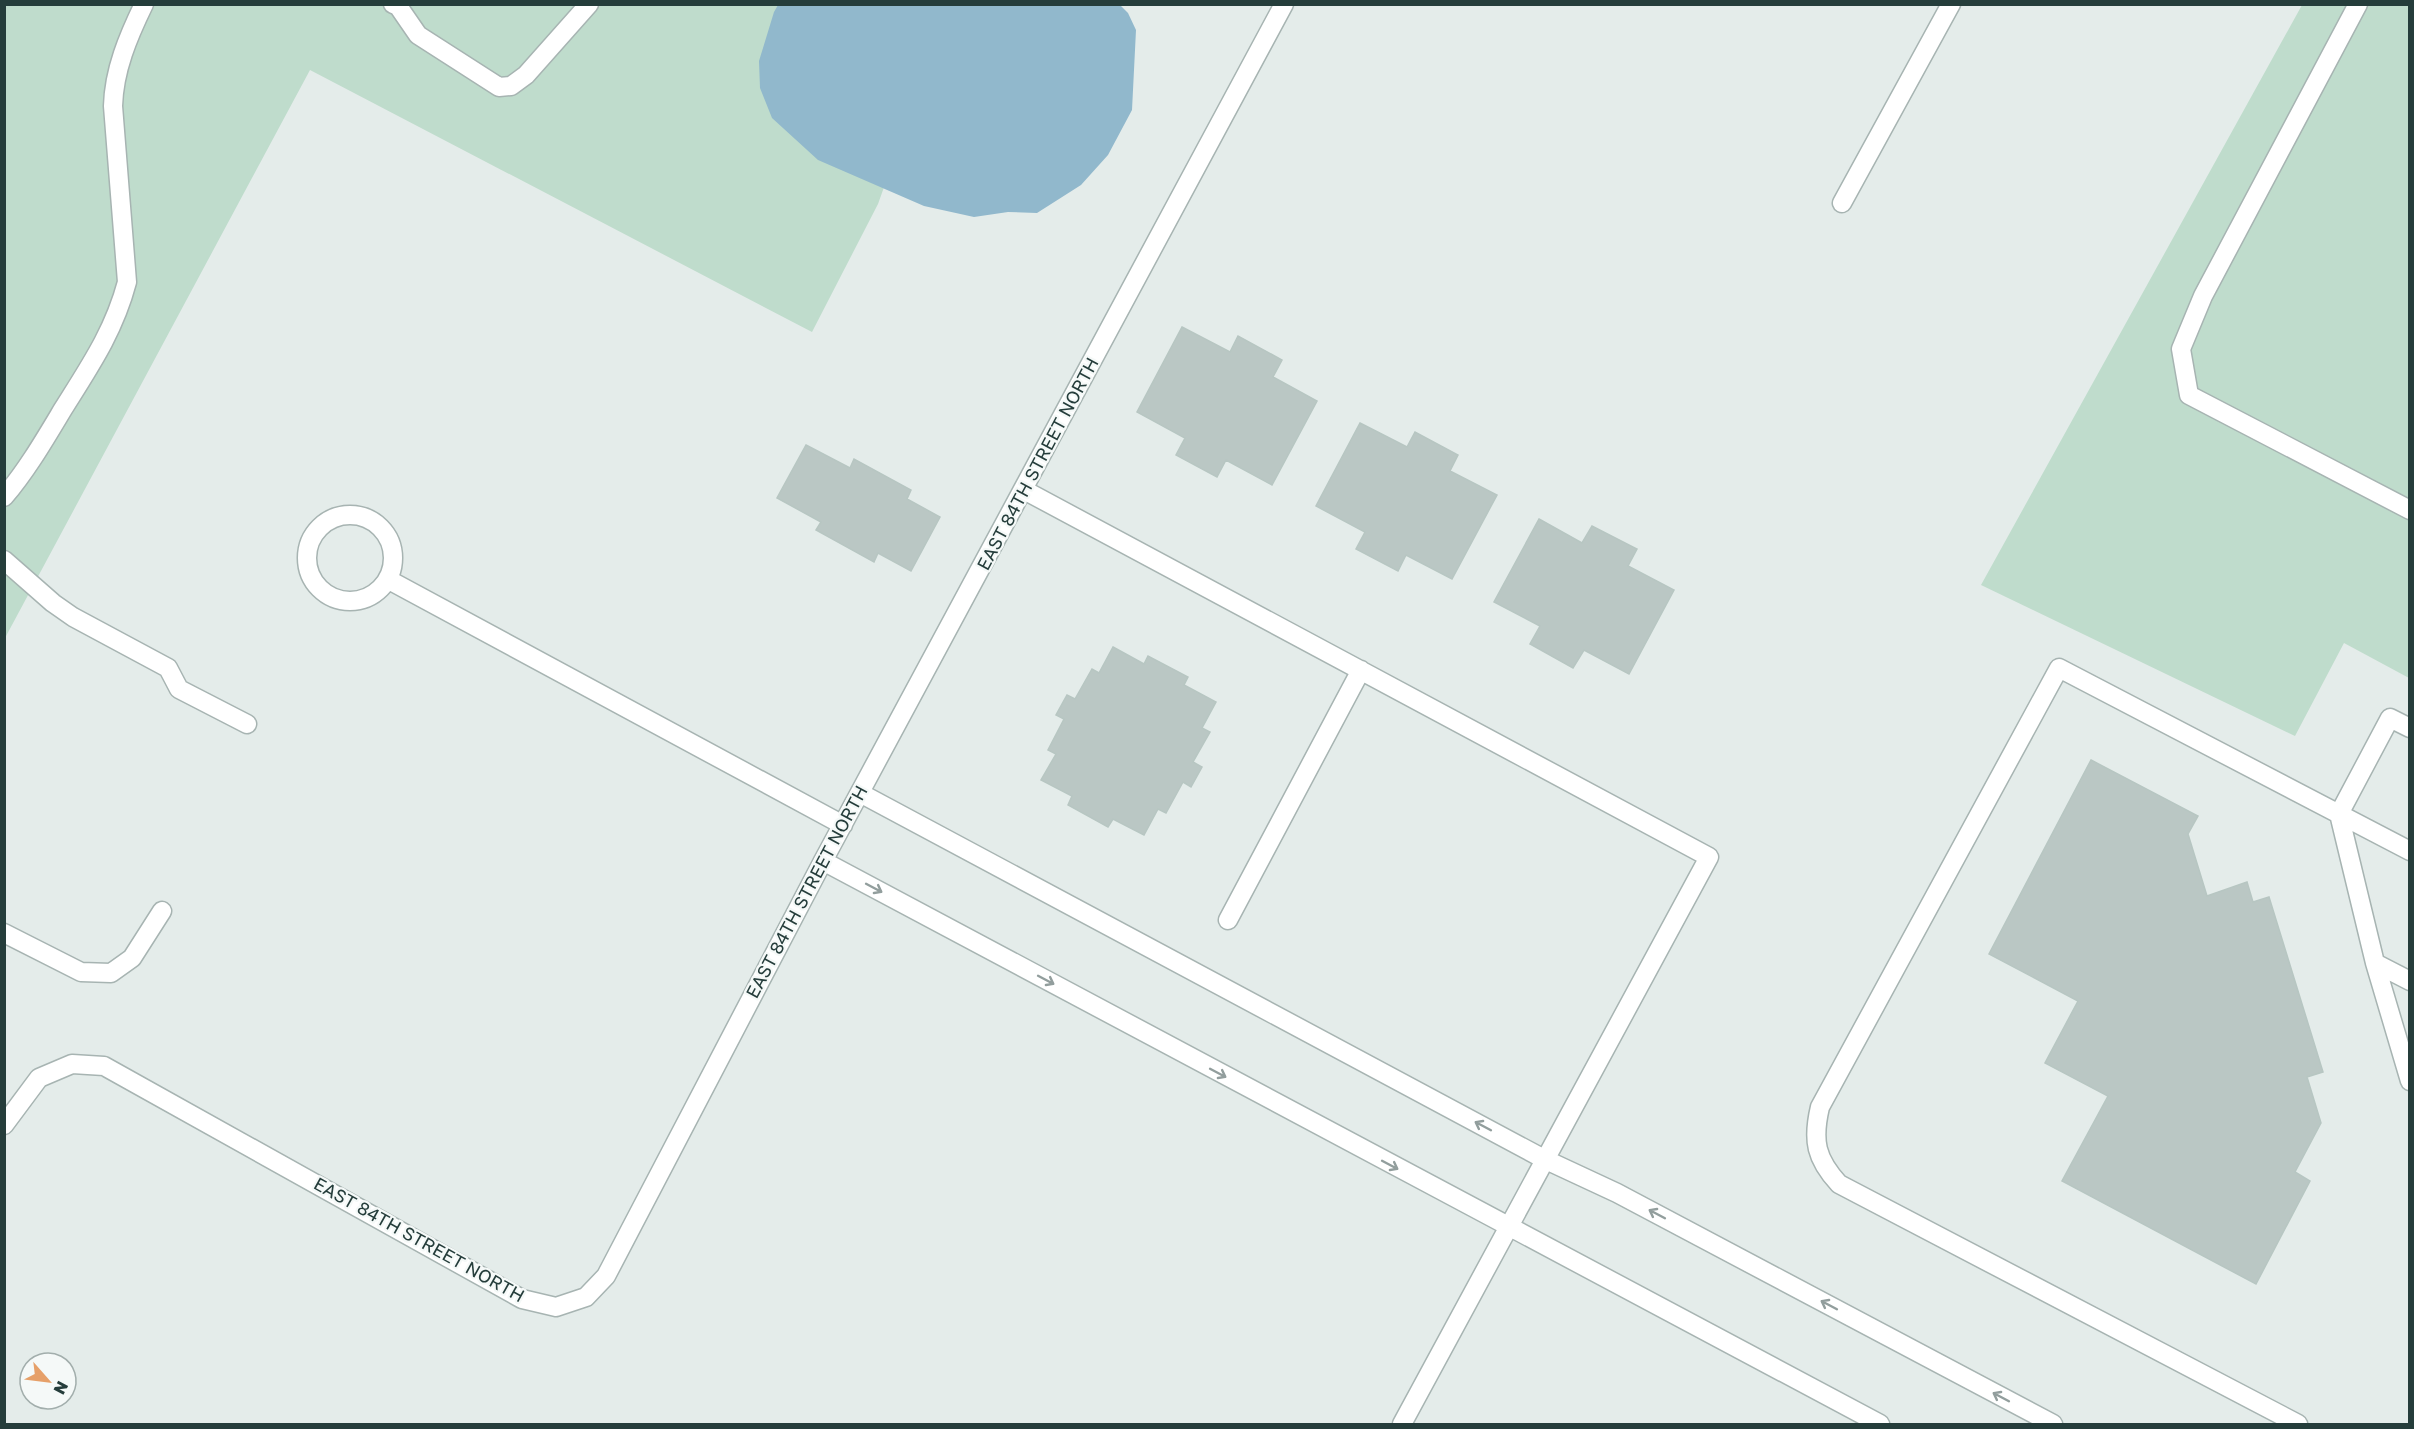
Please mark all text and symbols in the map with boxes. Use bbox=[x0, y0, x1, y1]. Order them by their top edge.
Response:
street label: EAST 84TH STREET NORTH bbox=[972, 353, 1103, 574]
street label: EAST 84TH STREET NORTH bbox=[741, 781, 872, 1002]
one-way arrow bbox=[865, 883, 883, 894]
one-way arrow bbox=[1037, 974, 1054, 986]
one-way arrow bbox=[1209, 1067, 1227, 1079]
one-way arrow bbox=[1475, 1120, 1492, 1132]
one-way arrow bbox=[1381, 1159, 1398, 1171]
street label: EAST 84TH STREET NORTH bbox=[310, 1172, 529, 1306]
one-way arrow bbox=[1649, 1208, 1666, 1220]
one-way arrow bbox=[1821, 1299, 1839, 1311]
north arrow bbox=[18, 1351, 78, 1411]
text: N bbox=[50, 1378, 73, 1398]
one-way arrow bbox=[1993, 1391, 2011, 1402]

